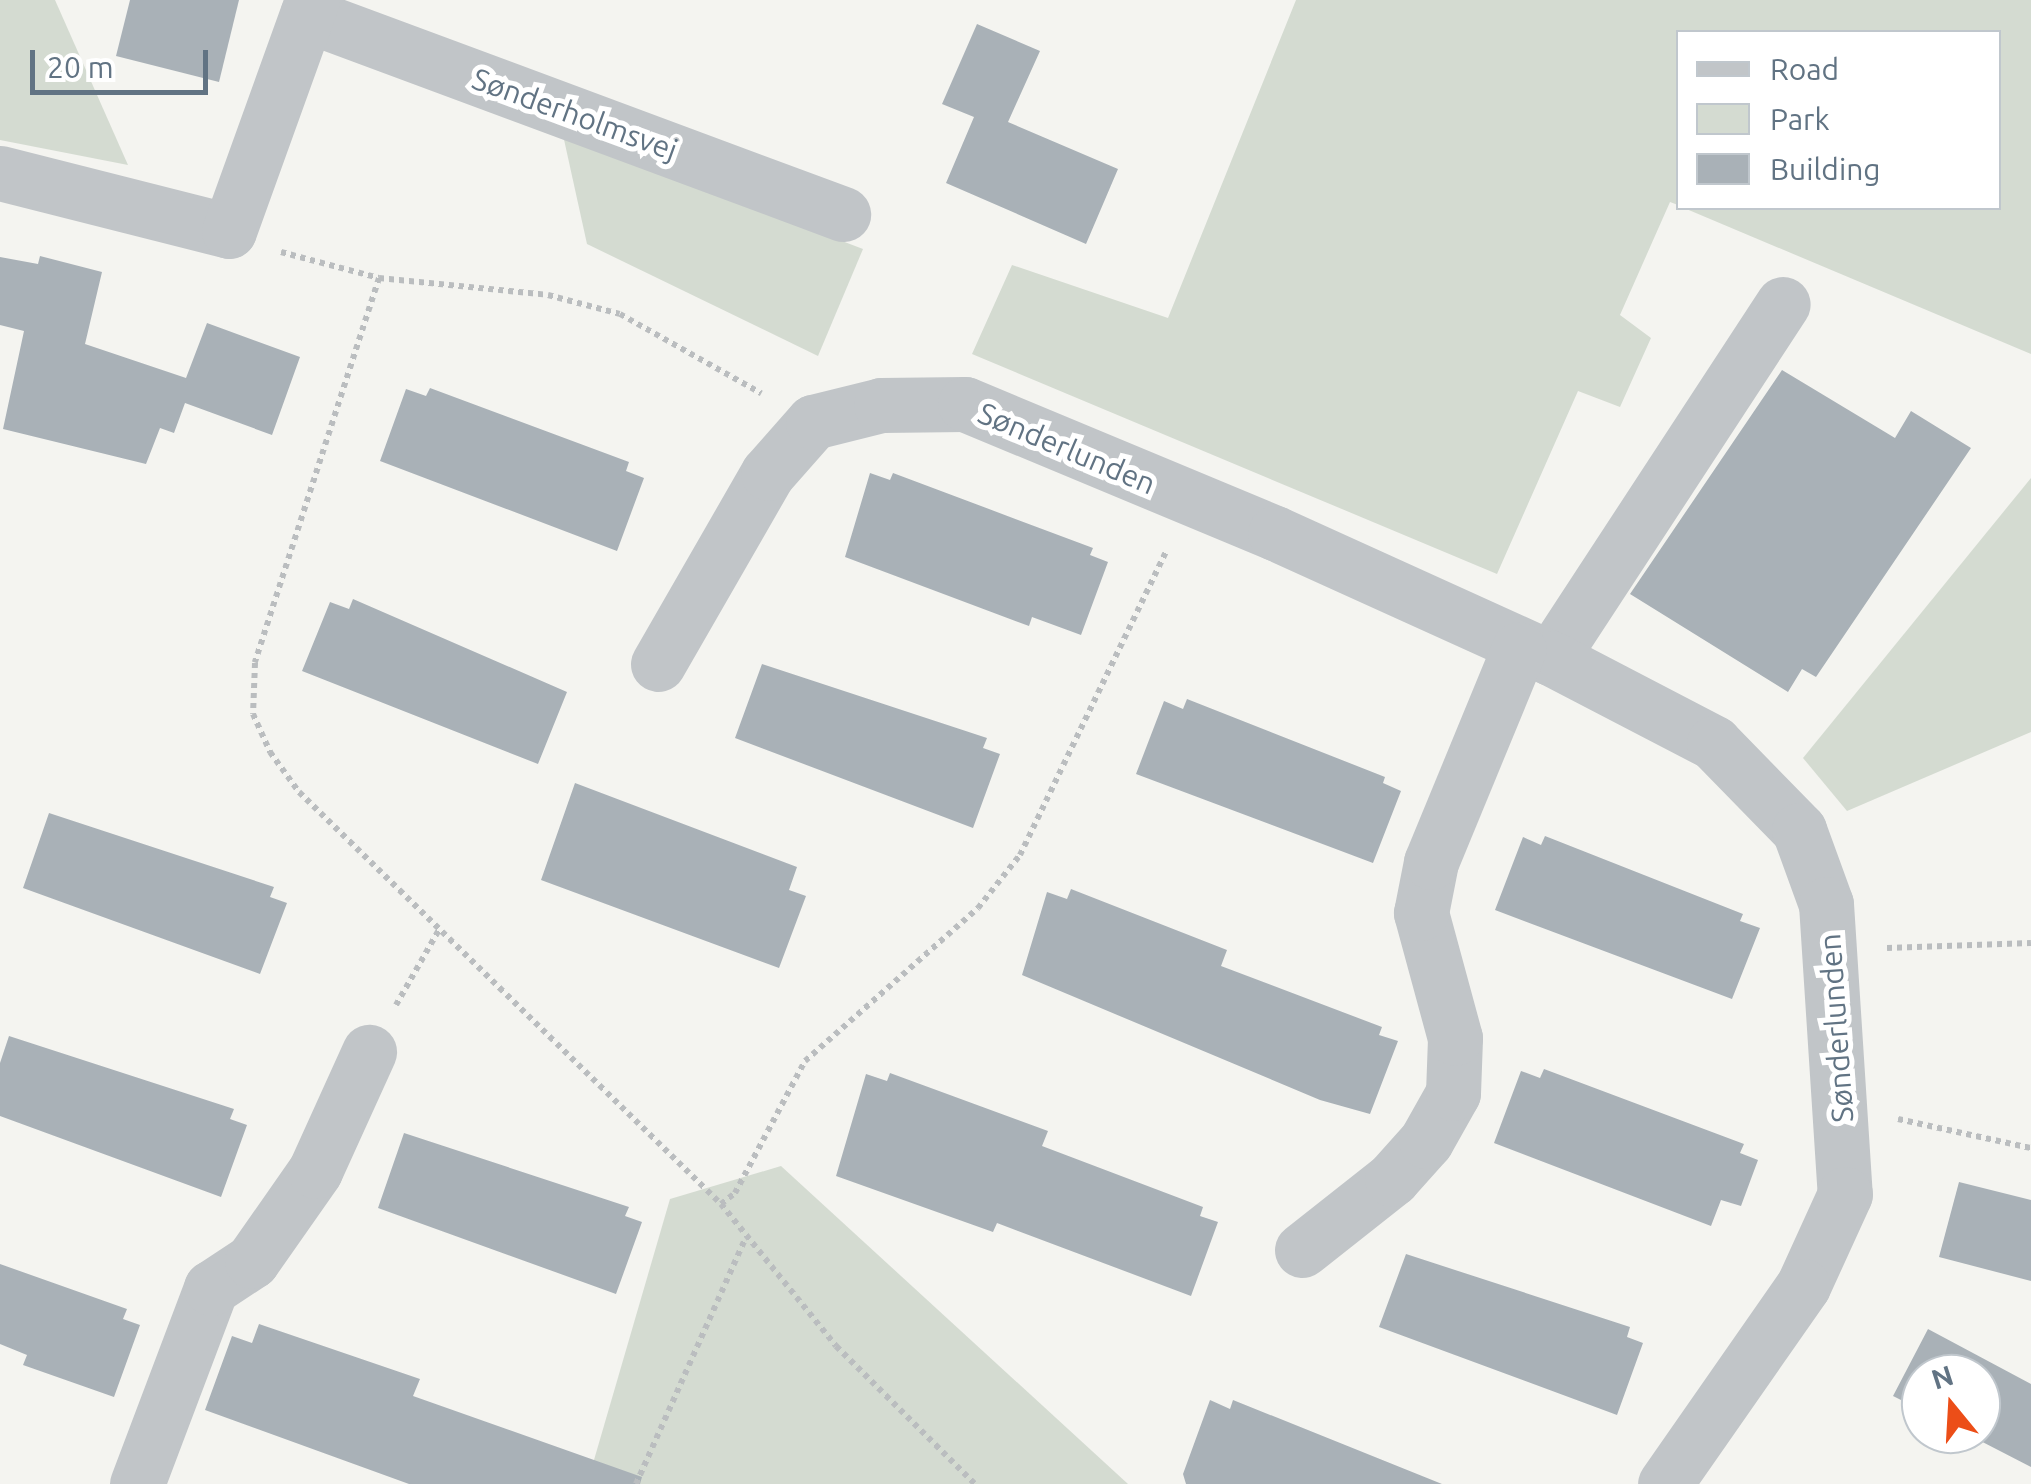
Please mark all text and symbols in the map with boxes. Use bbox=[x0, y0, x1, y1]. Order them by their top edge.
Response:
scale bar bbox=[35, 30, 212, 92]
legend bbox=[1676, 30, 2001, 210]
text: 20 m bbox=[47, 50, 114, 84]
text: Road bbox=[1770, 52, 1839, 86]
street label: Sønderholmsvej bbox=[467, 60, 683, 168]
text: Park bbox=[1770, 102, 1830, 136]
text: Building bbox=[1770, 152, 1881, 186]
street label: Sønderlunden bbox=[973, 394, 1161, 502]
street label: Sønderlunden bbox=[1811, 932, 1861, 1124]
north arrow bbox=[1901, 1354, 2001, 1454]
text: N bbox=[1927, 1359, 1957, 1395]

